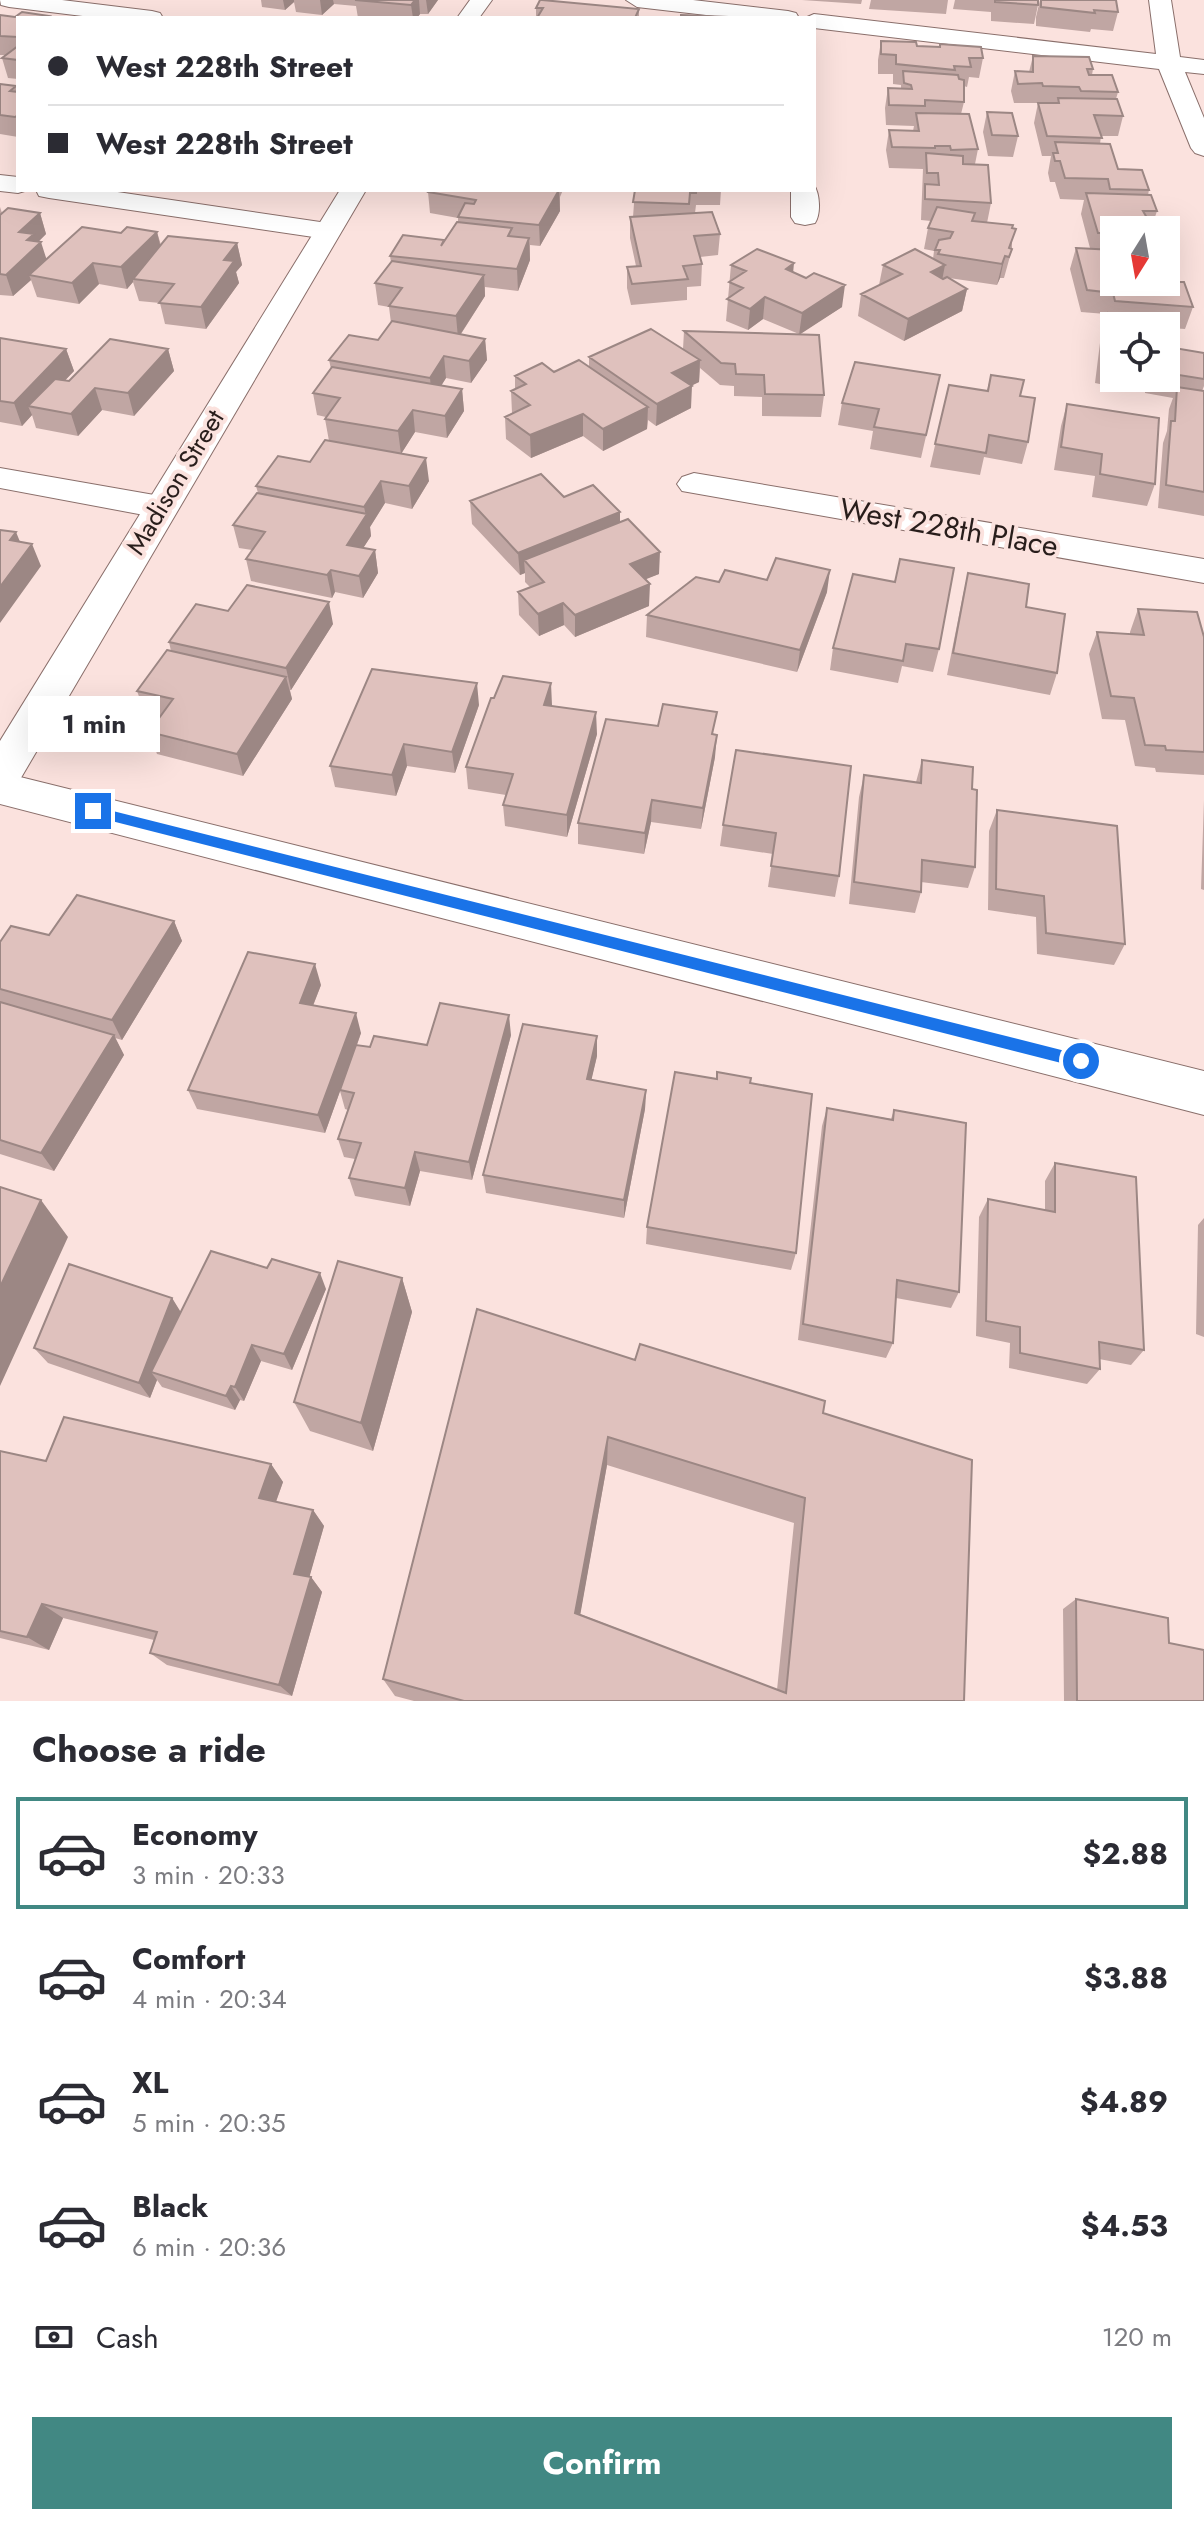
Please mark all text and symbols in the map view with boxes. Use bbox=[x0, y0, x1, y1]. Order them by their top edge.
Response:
text: West 228th Street bbox=[96, 45, 353, 88]
text: West 228th Street bbox=[96, 122, 353, 165]
north arrow bbox=[1100, 216, 1180, 296]
map controls bbox=[1100, 216, 1180, 392]
button: locate bbox=[1100, 312, 1180, 392]
street label: Madison Street bbox=[117, 402, 234, 562]
street label: West 228th Place bbox=[836, 487, 1062, 567]
callout: 1 min bbox=[27, 695, 159, 751]
text: 1 min bbox=[62, 705, 126, 743]
route end bbox=[75, 793, 111, 829]
route start bbox=[1063, 1043, 1099, 1079]
text: Choose a ride bbox=[32, 1723, 266, 1775]
text: Economy bbox=[132, 1813, 258, 1856]
icon: car bbox=[36, 1817, 108, 1889]
text: $2.88 bbox=[1082, 1832, 1168, 1875]
text: 3 min · 20:33 bbox=[132, 1856, 285, 1894]
text: Comfort bbox=[132, 1937, 245, 1980]
icon: car bbox=[36, 1941, 108, 2013]
text: $3.88 bbox=[1084, 1956, 1168, 1999]
text: 4 min · 20:34 bbox=[132, 1980, 287, 2018]
text: XL bbox=[132, 2061, 168, 2104]
icon: car bbox=[36, 2065, 108, 2137]
text: $4.89 bbox=[1080, 2080, 1168, 2123]
text: 5 min · 20:35 bbox=[132, 2104, 286, 2142]
text: Black bbox=[132, 2185, 208, 2228]
icon: car bbox=[36, 2189, 108, 2261]
text: $4.53 bbox=[1081, 2204, 1168, 2247]
text: 6 min · 20:36 bbox=[132, 2228, 286, 2266]
icon: cash bbox=[32, 2315, 76, 2359]
text: Cash bbox=[96, 2316, 159, 2359]
text: 120 m bbox=[1102, 2318, 1172, 2356]
button: Confirm bbox=[32, 2417, 1172, 2509]

